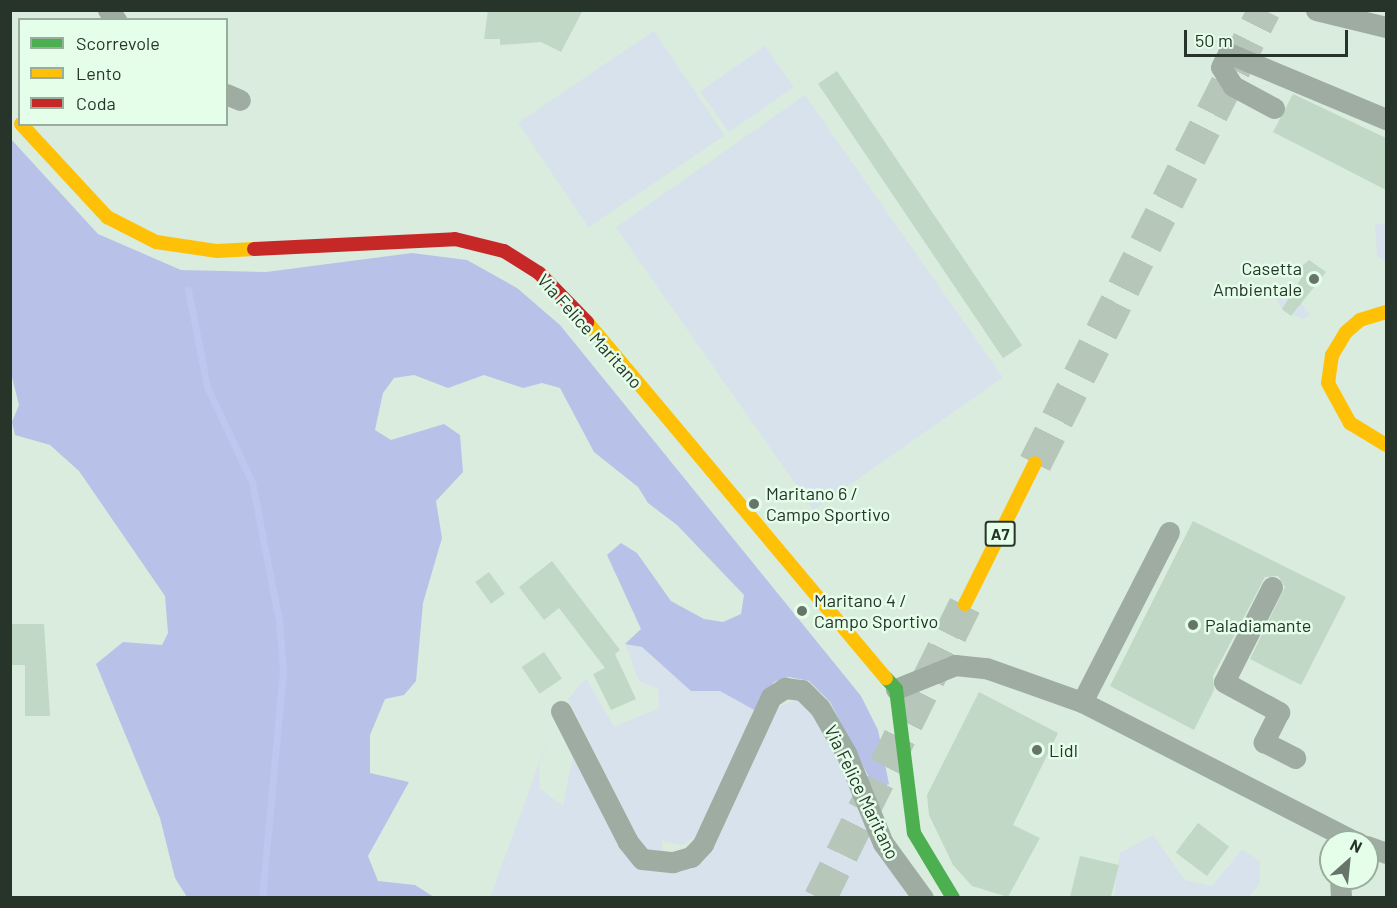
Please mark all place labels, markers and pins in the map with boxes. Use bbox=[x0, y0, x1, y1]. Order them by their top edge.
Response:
place label: Casetta Ambientale bbox=[1213, 258, 1302, 300]
marker: Casetta Ambientale bbox=[1307, 272, 1321, 286]
place label: Maritano 6 / Campo Sportivo bbox=[766, 483, 890, 526]
marker: Maritano 6 / Campo Sportivo bbox=[747, 497, 761, 511]
place label: Maritano 4 / Campo Sportivo bbox=[814, 590, 938, 632]
marker: Maritano 4 / Campo Sportivo bbox=[795, 604, 809, 618]
place label: Paladiamante bbox=[1205, 614, 1311, 636]
marker: Paladiamante bbox=[1186, 618, 1200, 632]
place label: Lidl bbox=[1049, 739, 1078, 761]
marker: Lidl bbox=[1030, 743, 1044, 757]

